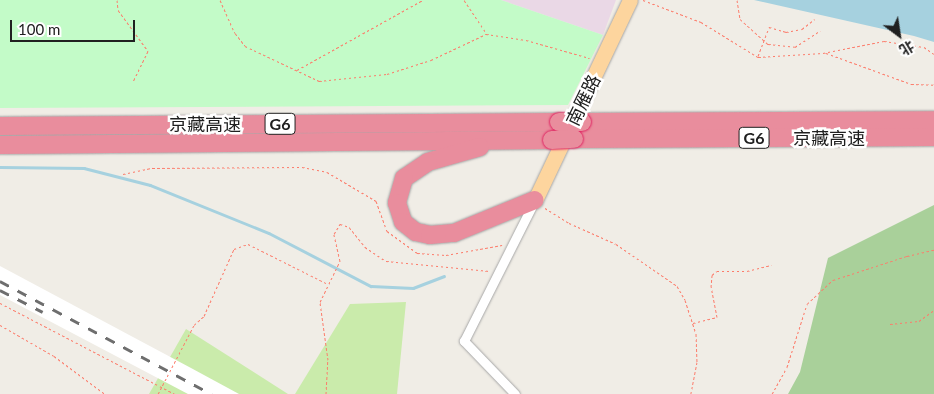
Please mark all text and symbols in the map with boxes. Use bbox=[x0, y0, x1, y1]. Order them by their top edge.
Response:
scale bar bbox=[12, 10, 138, 42]
north arrow bbox=[874, 10, 924, 60]
text: 100 m bbox=[18, 20, 60, 38]
text: 北 bbox=[897, 37, 917, 59]
street label: 南雁路 bbox=[561, 71, 605, 129]
road number: G6 bbox=[264, 110, 296, 138]
street label: 京藏高速 bbox=[169, 113, 241, 135]
road number: G6 bbox=[738, 125, 770, 152]
street label: 京藏高速 bbox=[793, 127, 865, 149]

